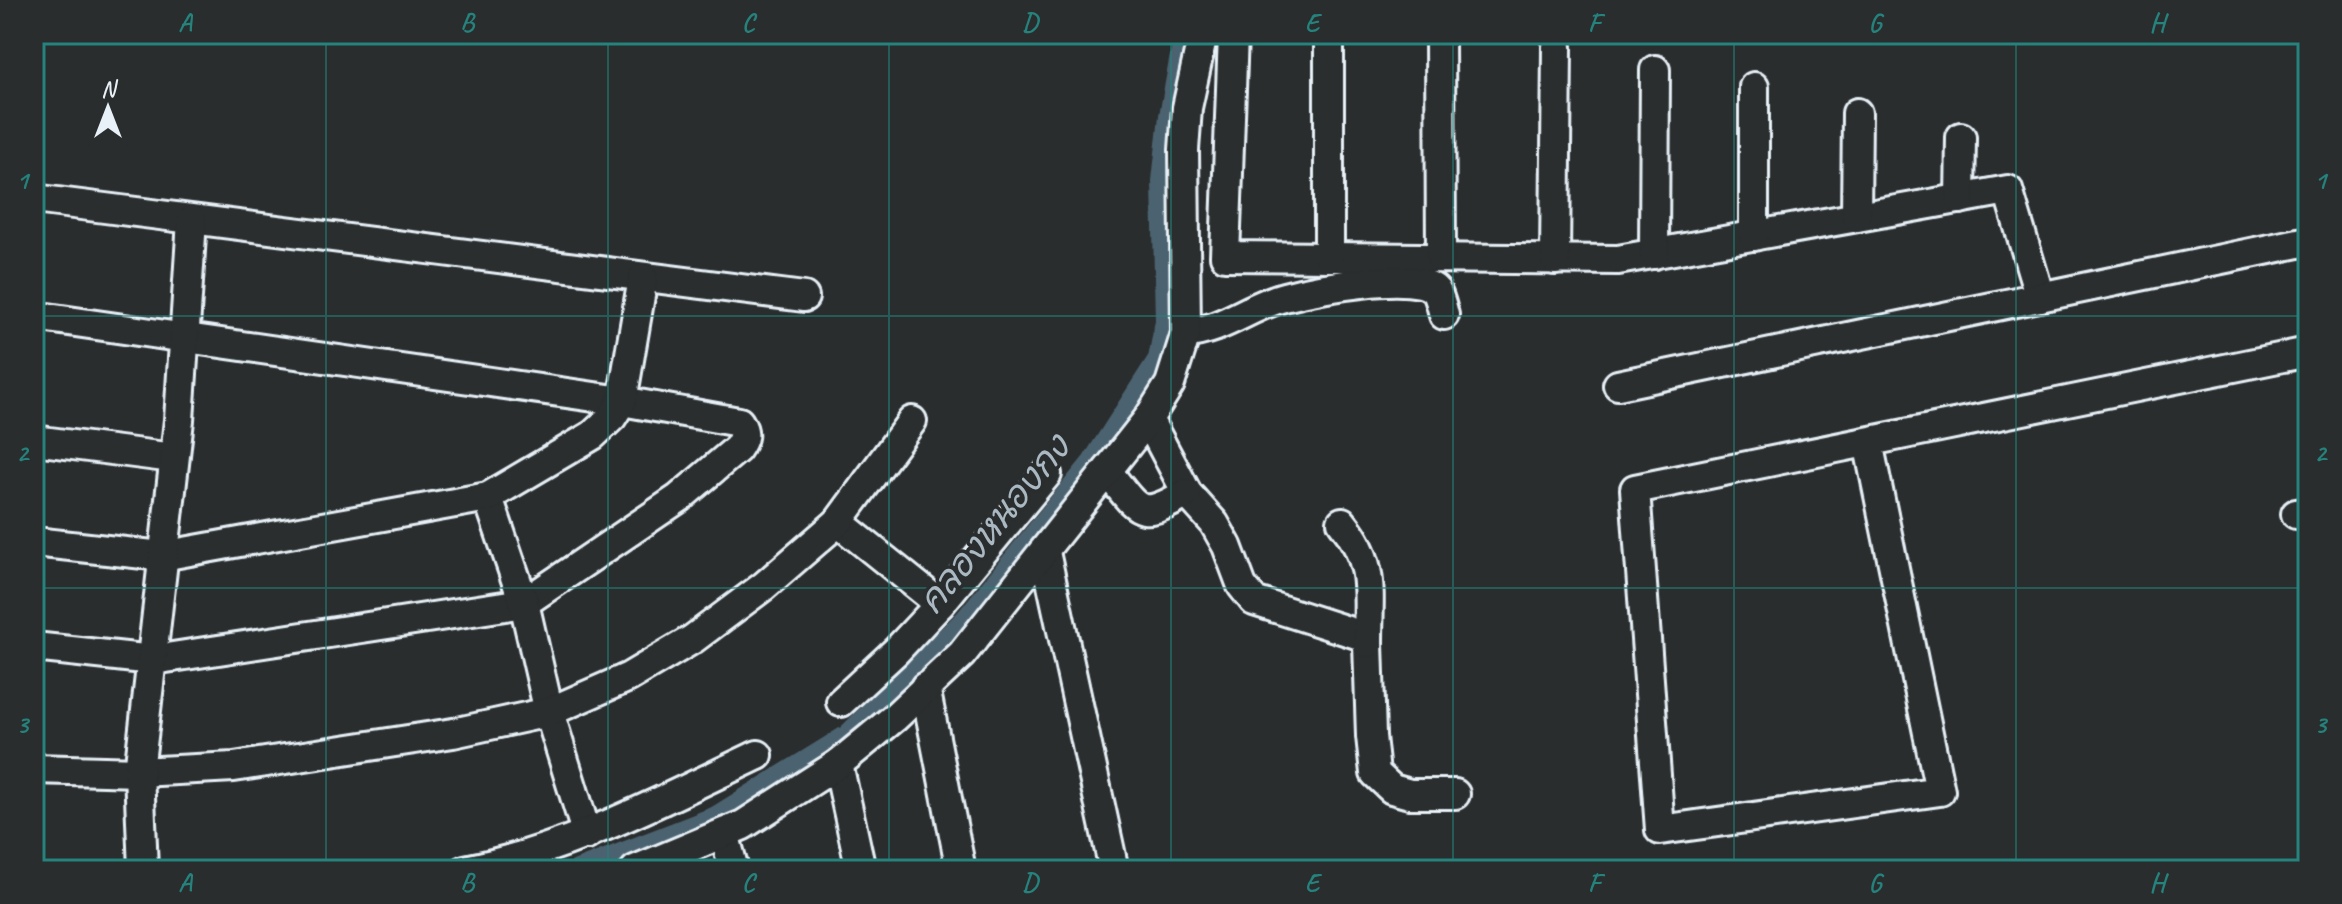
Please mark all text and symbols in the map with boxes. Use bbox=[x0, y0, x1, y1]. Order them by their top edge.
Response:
text: A bbox=[178, 6, 193, 39]
text: B bbox=[460, 6, 476, 39]
text: C bbox=[742, 6, 758, 39]
text: D bbox=[1022, 6, 1040, 39]
text: E bbox=[1305, 6, 1323, 39]
text: F bbox=[1588, 6, 1606, 39]
text: G bbox=[1869, 6, 1885, 39]
text: H bbox=[2150, 6, 2170, 39]
north arrow bbox=[68, 68, 148, 148]
text: N bbox=[101, 75, 118, 103]
text: 1 bbox=[16, 164, 31, 197]
text: 1 bbox=[2314, 164, 2329, 197]
water label: คลองหนองกง bbox=[908, 423, 1082, 623]
text: 2 bbox=[16, 436, 30, 469]
text: 2 bbox=[2314, 436, 2328, 469]
text: 3 bbox=[16, 708, 30, 741]
text: 3 bbox=[2314, 708, 2328, 741]
text: A bbox=[178, 866, 193, 899]
text: B bbox=[460, 866, 476, 899]
text: C bbox=[742, 866, 758, 899]
text: D bbox=[1022, 866, 1040, 899]
text: E bbox=[1305, 866, 1323, 899]
text: F bbox=[1588, 866, 1606, 899]
text: G bbox=[1869, 866, 1885, 899]
text: H bbox=[2150, 866, 2170, 899]

